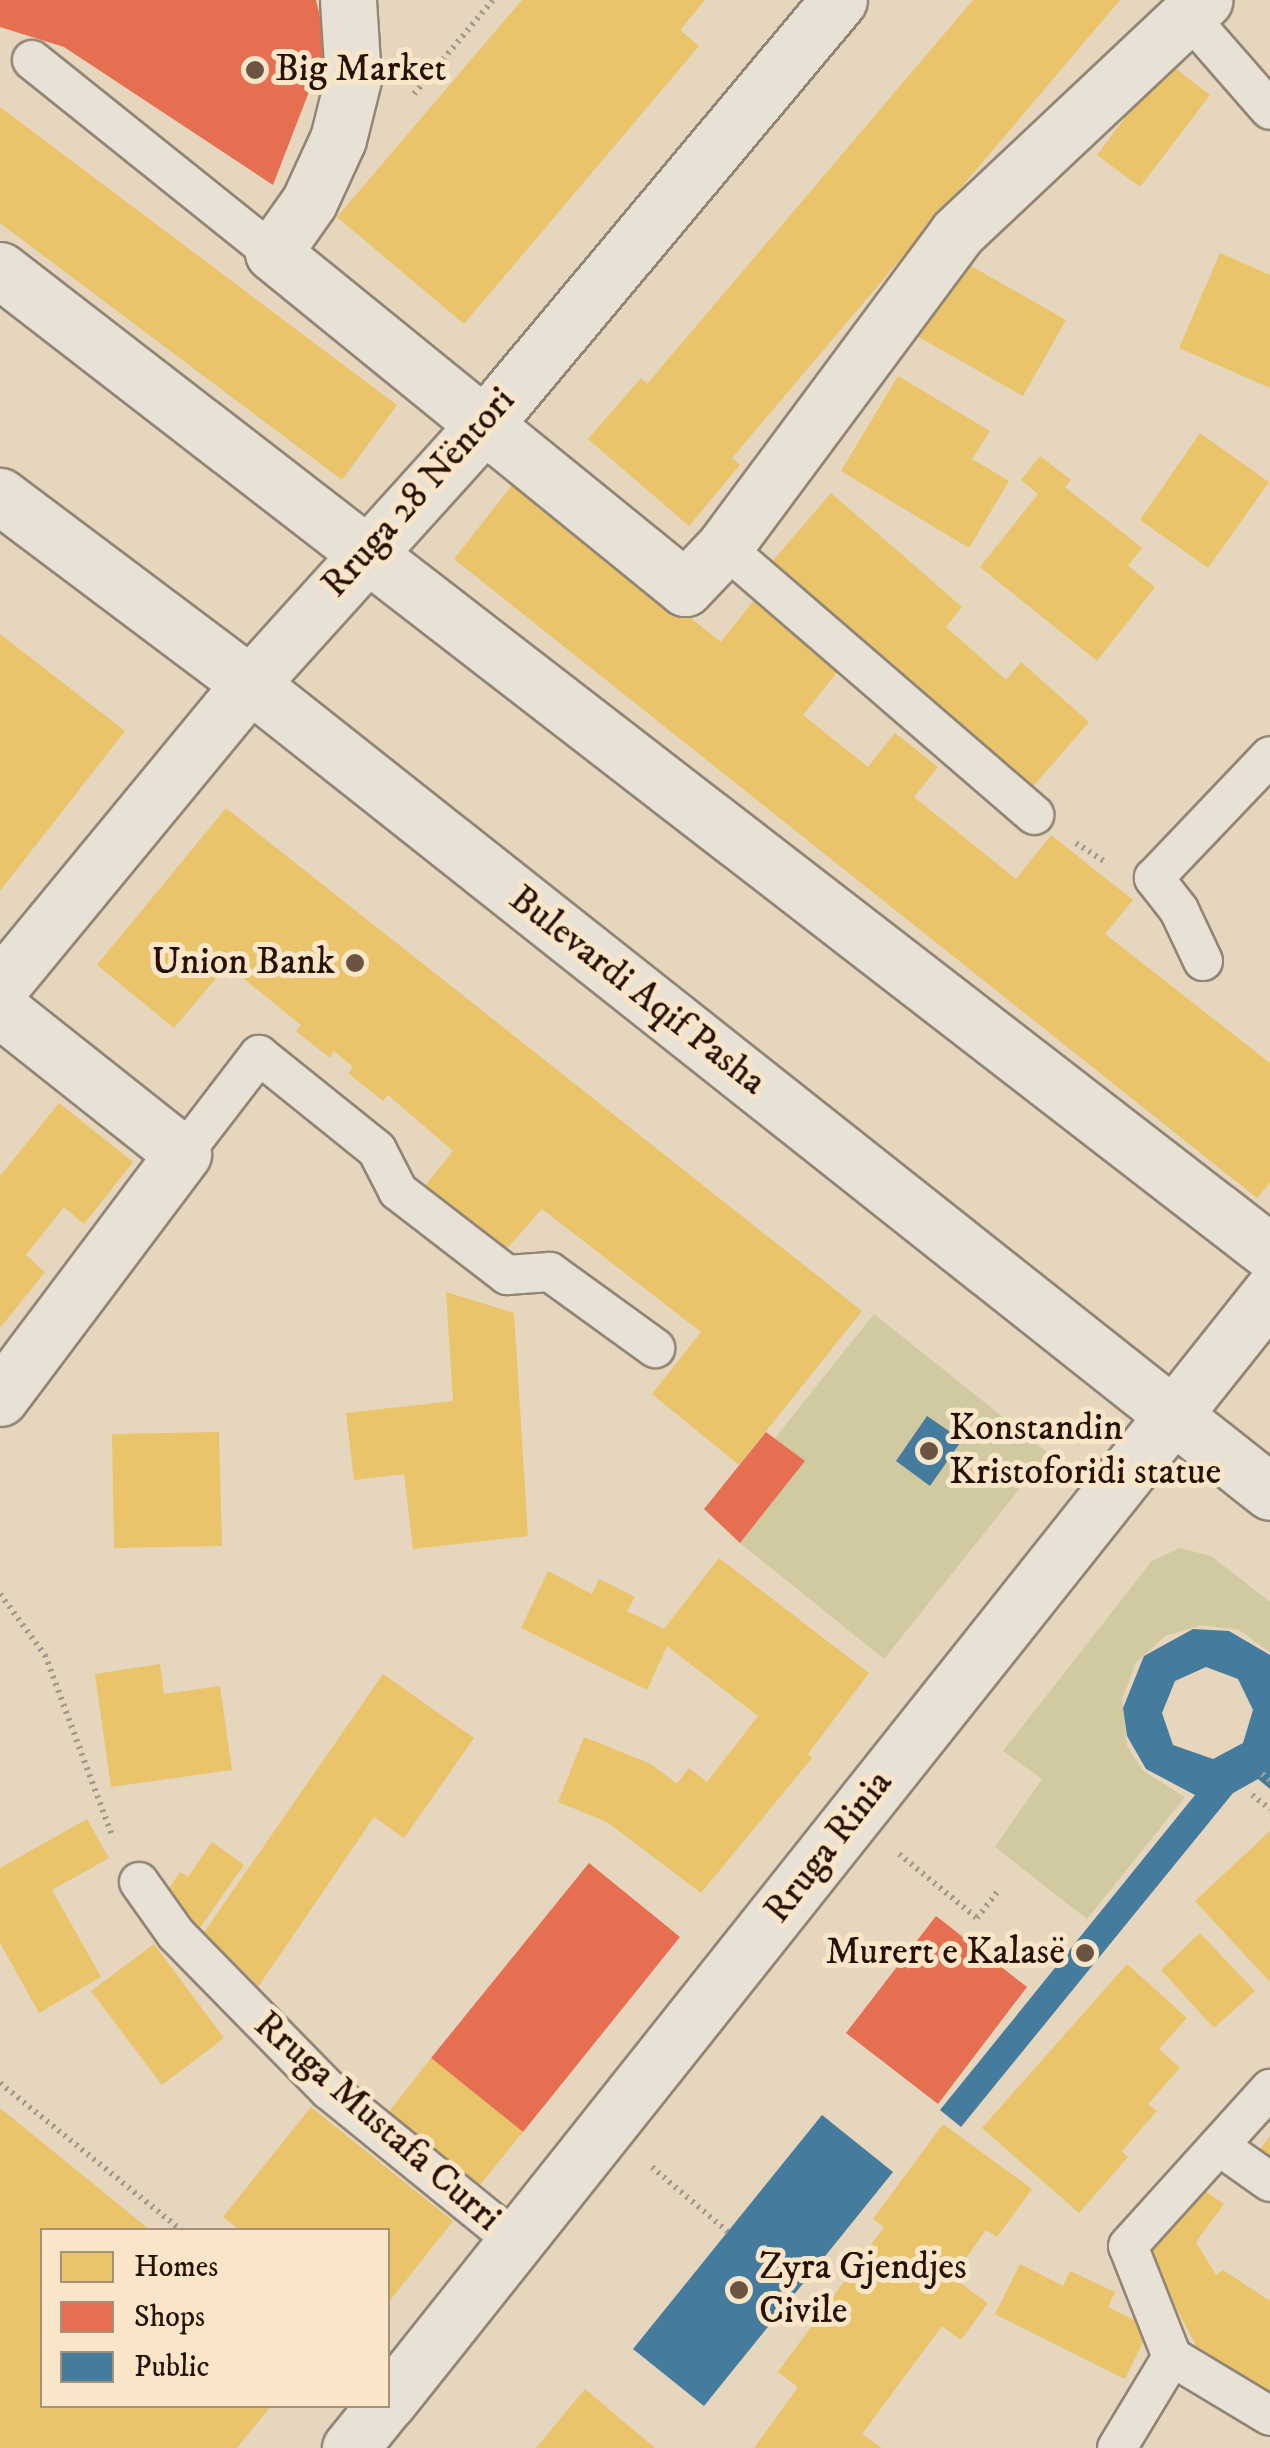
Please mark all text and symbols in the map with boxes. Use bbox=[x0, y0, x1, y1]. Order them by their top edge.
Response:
place label: Big Market bbox=[275, 47, 447, 93]
marker: Big Market bbox=[244, 59, 266, 81]
street label: Rruga 28 Nëntori bbox=[313, 379, 525, 607]
street label: Bulevardi Aqif Pasha bbox=[500, 877, 774, 1105]
place label: Union Bank bbox=[151, 940, 335, 986]
marker: Union Bank bbox=[344, 952, 366, 974]
place label: Konstandin Kristoforidi statue bbox=[949, 1406, 1221, 1496]
marker: Konstandin Kristoforidi statue bbox=[918, 1440, 940, 1462]
street label: Rruga Rinia bbox=[755, 1761, 903, 1933]
place label: Murert e Kalasë bbox=[825, 1930, 1065, 1976]
marker: Murert e Kalasë bbox=[1074, 1942, 1096, 1964]
street label: Rruga Mustafa Curri bbox=[244, 2002, 510, 2242]
legend bbox=[40, 2228, 390, 2408]
place label: Zyra Gjendjes Civile bbox=[759, 2245, 967, 2334]
text: Homes bbox=[134, 2249, 218, 2286]
marker: Zyra Gjendjes Civile bbox=[728, 2279, 750, 2301]
text: Shops bbox=[134, 2299, 205, 2336]
text: Public bbox=[134, 2349, 209, 2386]

